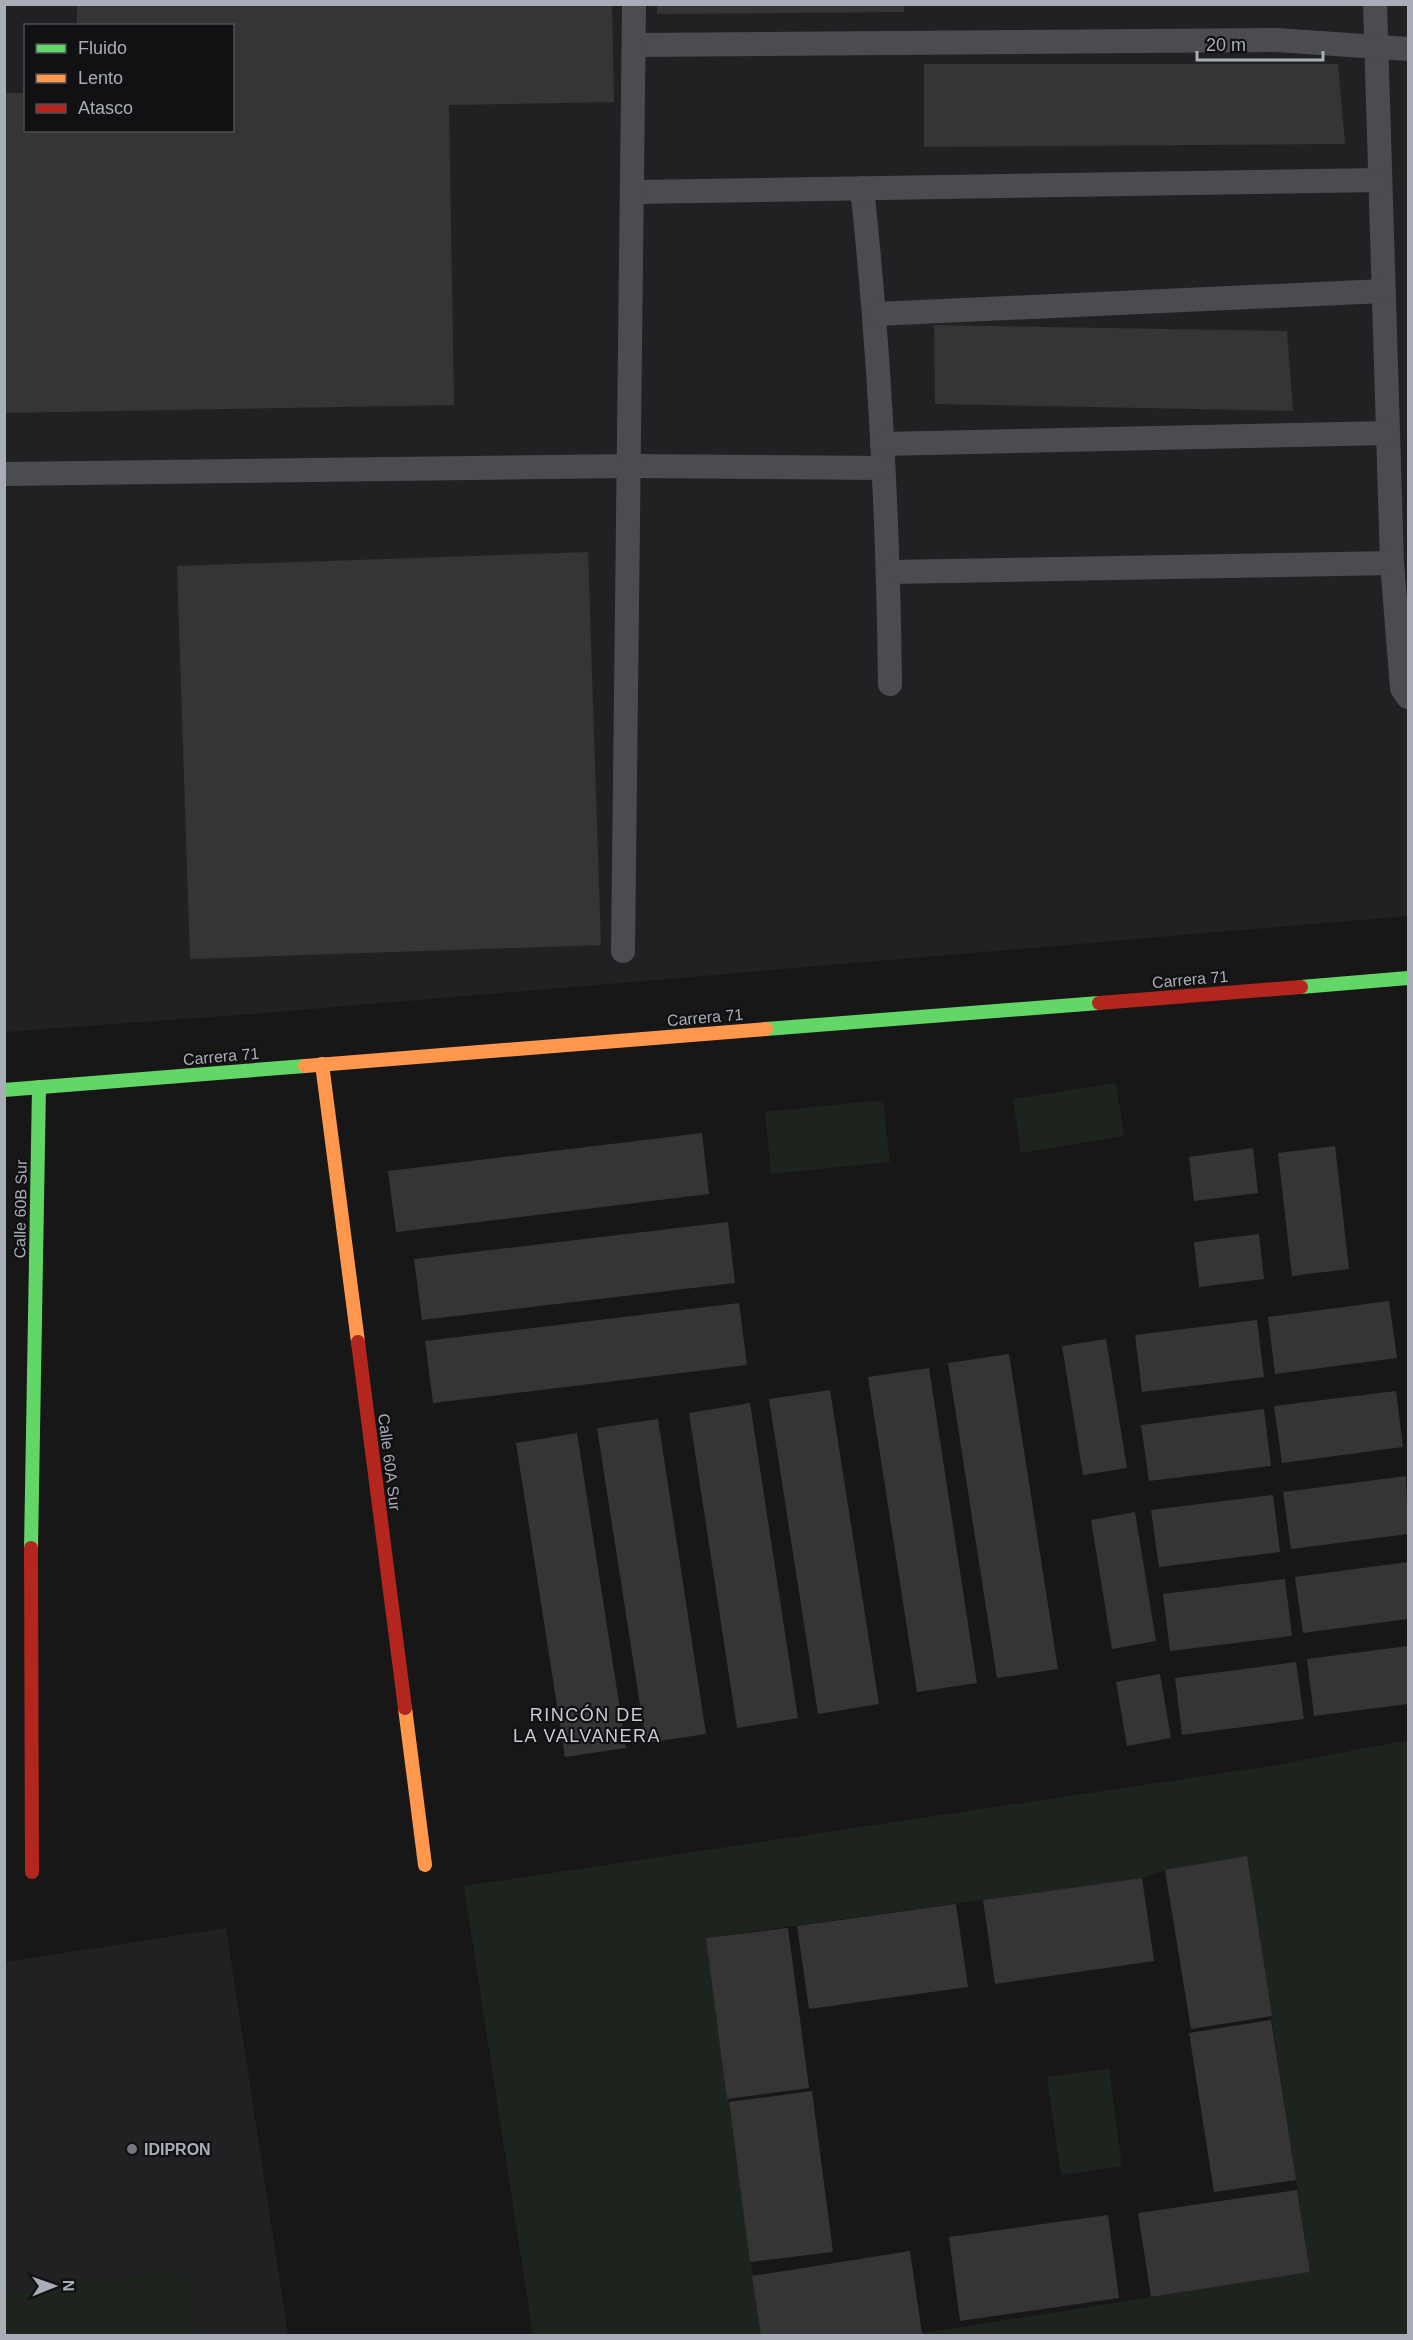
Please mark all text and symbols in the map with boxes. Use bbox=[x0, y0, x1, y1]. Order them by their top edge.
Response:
legend bbox=[24, 24, 234, 132]
scale bar bbox=[1197, 24, 1323, 62]
text: 20 m bbox=[1206, 35, 1246, 55]
text: Fluido bbox=[78, 38, 127, 58]
text: Lento bbox=[78, 68, 123, 88]
text: Atasco bbox=[78, 98, 133, 118]
street label: Carrera 71 bbox=[1151, 968, 1229, 991]
street label: Carrera 71 bbox=[666, 1006, 744, 1029]
street label: Carrera 71 bbox=[182, 1045, 260, 1068]
street label: Calle 60B Sur bbox=[11, 1159, 30, 1259]
street label: Calle 60A Sur bbox=[375, 1412, 404, 1512]
district label: RINCÓN DE LA VALVANERA bbox=[513, 1704, 661, 1746]
place label: IDIPRON bbox=[144, 2141, 211, 2158]
marker: IDIPRON bbox=[125, 2142, 139, 2156]
north arrow bbox=[24, 2256, 84, 2316]
text: N bbox=[60, 2280, 77, 2292]

